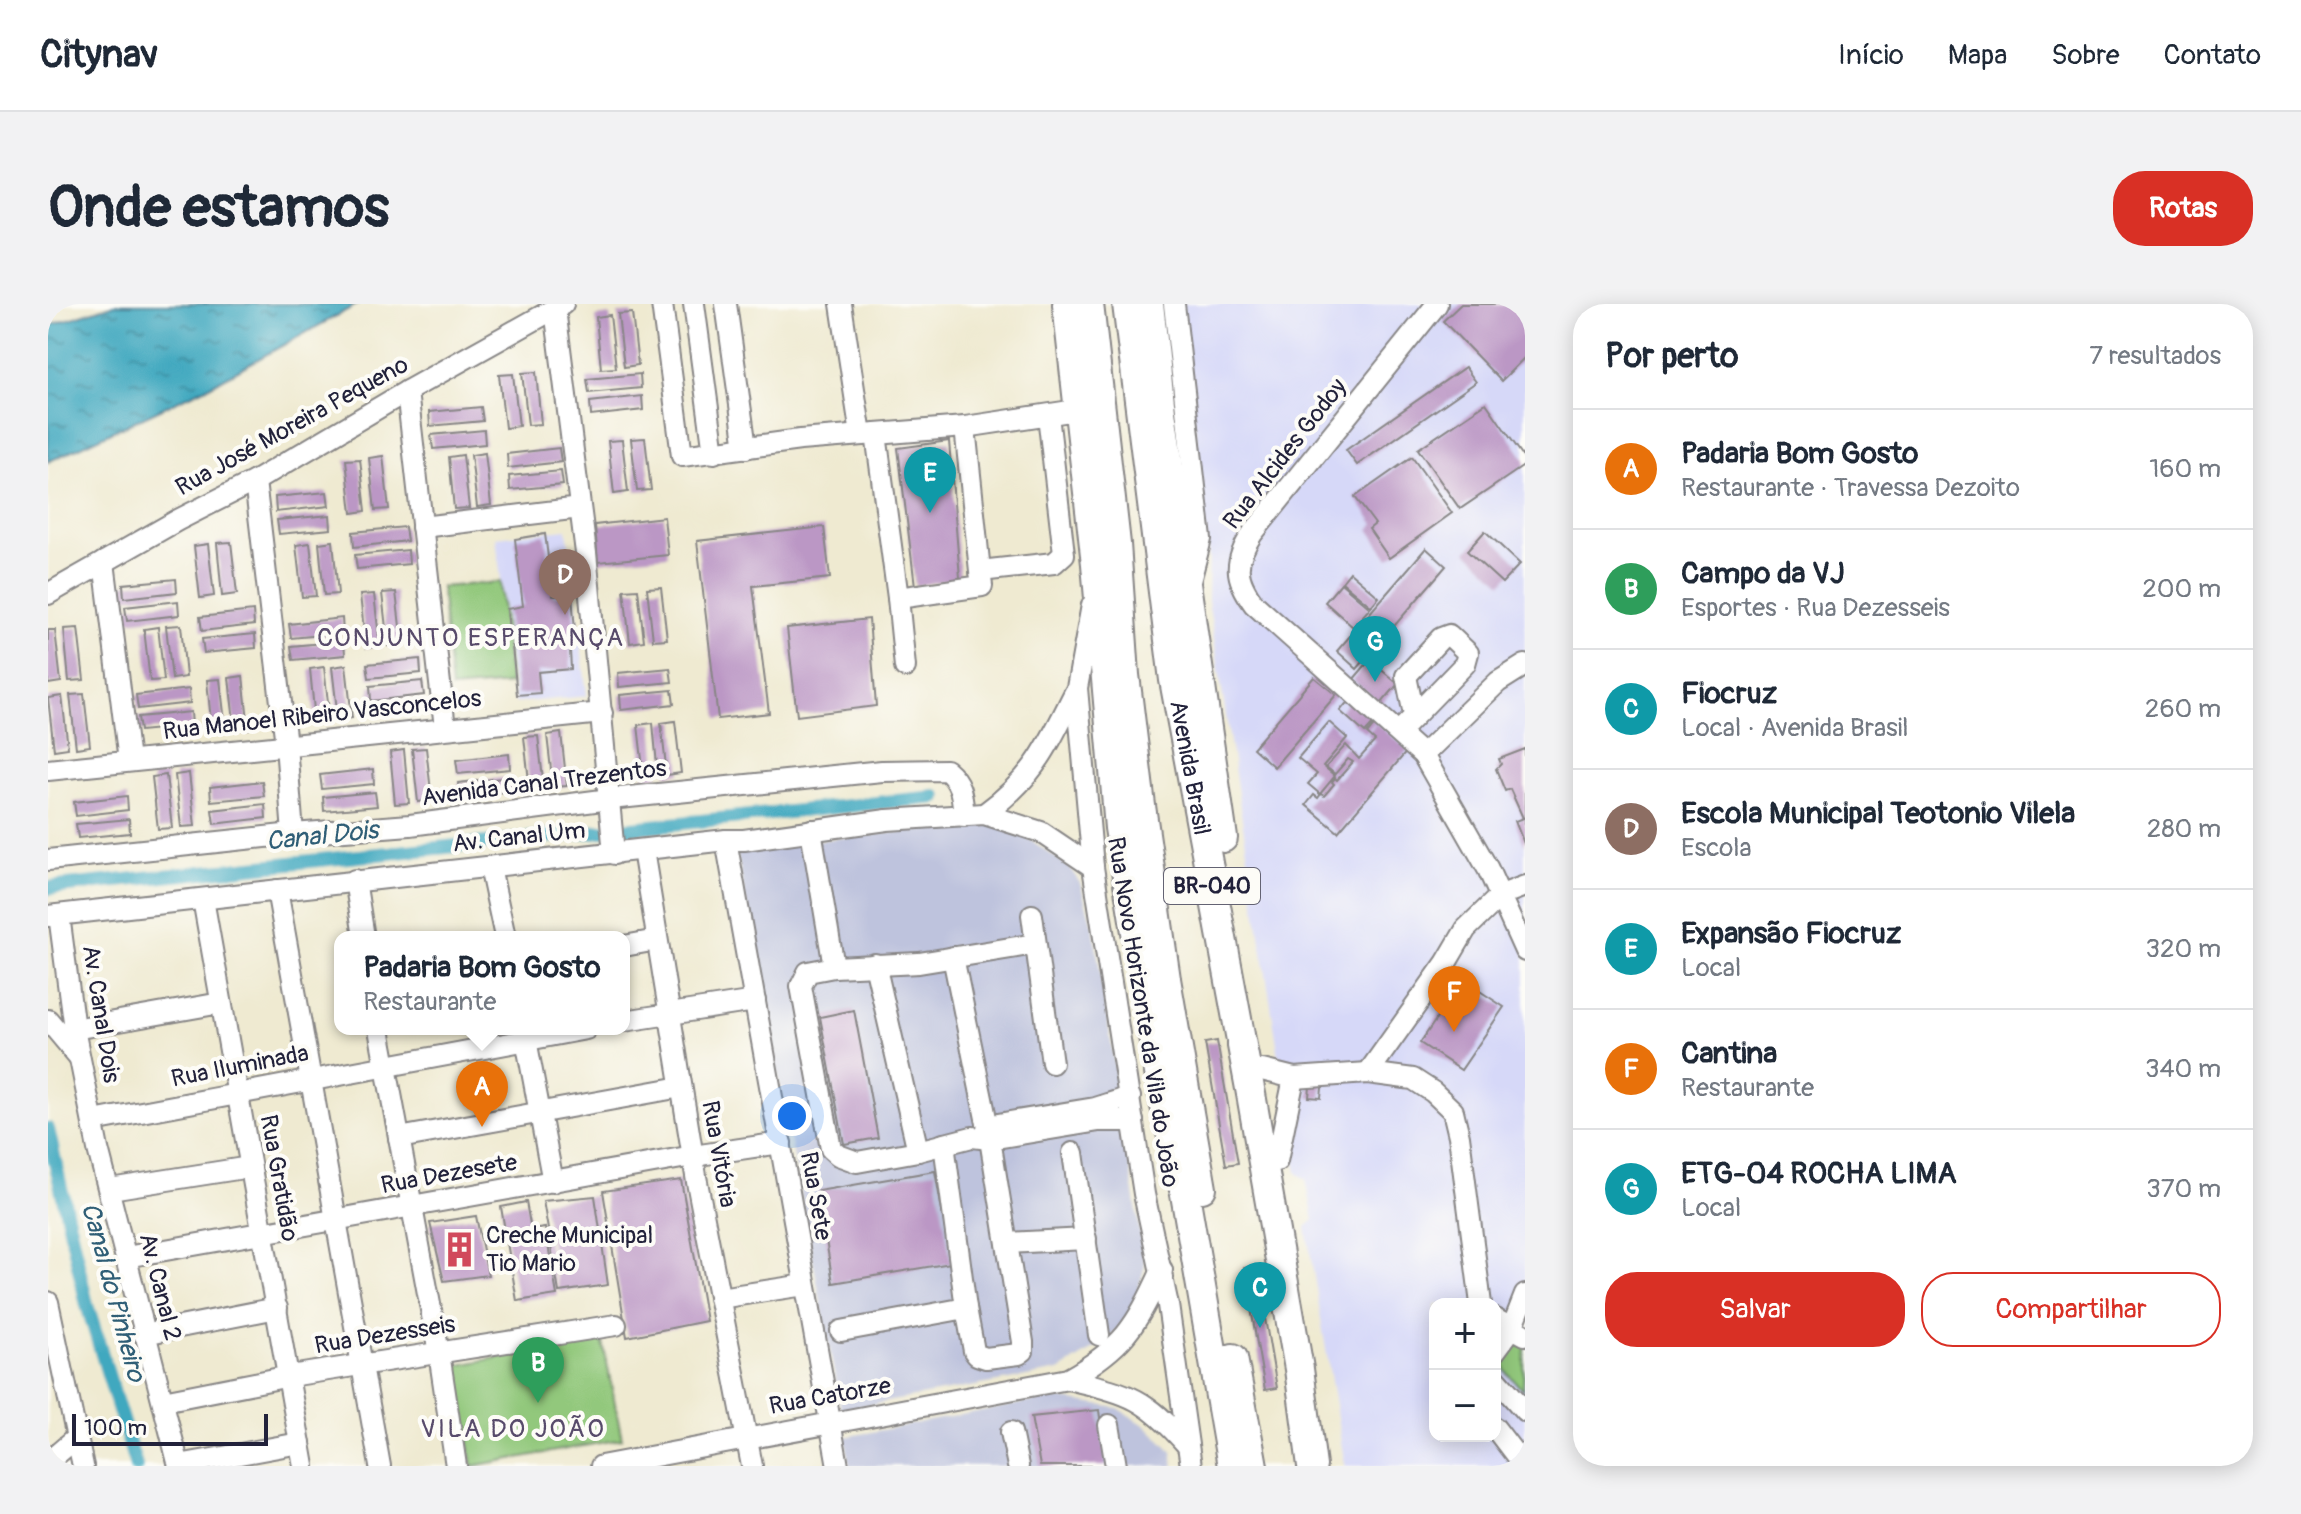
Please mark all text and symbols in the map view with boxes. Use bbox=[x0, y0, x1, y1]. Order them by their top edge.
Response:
text: Citynav bbox=[40, 31, 158, 79]
text: Início bbox=[1838, 38, 1904, 73]
text: Mapa bbox=[1948, 38, 2007, 73]
text: Sobre bbox=[2051, 38, 2120, 73]
text: Contato bbox=[2164, 38, 2261, 73]
button: Rotas bbox=[2113, 171, 2253, 246]
text: Onde estamos bbox=[48, 174, 389, 243]
text: Por perto bbox=[1605, 335, 1738, 378]
text: 7 resultados bbox=[2089, 340, 2221, 372]
street label: Rua José Moreira Pequeno bbox=[171, 350, 413, 502]
street label: Rua Alcides Godoy bbox=[1217, 373, 1353, 535]
text: Padaria Bom Gosto bbox=[1681, 435, 1918, 472]
pin: E bbox=[904, 447, 956, 513]
text: A bbox=[1623, 453, 1639, 485]
text: 160 m bbox=[2149, 453, 2221, 485]
text: Restaurante · Travessa Dezoito bbox=[1681, 472, 2020, 504]
pin: D bbox=[539, 549, 591, 615]
text: Campo da VJ bbox=[1681, 555, 1844, 592]
text: B bbox=[1624, 573, 1638, 605]
text: 200 m bbox=[2142, 573, 2221, 605]
text: Esportes · Rua Dezesseis bbox=[1681, 592, 1950, 624]
pin: G bbox=[1349, 616, 1401, 682]
district label: CONJUNTO ESPERANÇA bbox=[317, 622, 625, 654]
text: Fiocruz bbox=[1681, 675, 1777, 712]
street label: Rua Manoel Ribeiro Vasconcelos bbox=[161, 684, 483, 746]
text: C bbox=[1623, 693, 1639, 725]
text: 260 m bbox=[2145, 693, 2221, 725]
street label: Avenida Brasil bbox=[1164, 698, 1217, 837]
text: Local · Avenida Brasil bbox=[1681, 712, 1908, 744]
street label: Avenida Canal Trezentos bbox=[420, 754, 668, 812]
text: Escola Municipal Teotonio Vilela bbox=[1681, 795, 2075, 832]
text: D bbox=[1623, 813, 1639, 845]
text: 280 m bbox=[2147, 813, 2221, 845]
water label: Canal Dois bbox=[264, 814, 383, 858]
street label: Av. Canal Um bbox=[451, 816, 587, 858]
text: Escola bbox=[1681, 832, 1752, 864]
street label: Rua Novo Horizonte da Vila do João bbox=[1101, 835, 1185, 1189]
road number: BR-040 bbox=[1164, 868, 1260, 904]
text: Expansão Fiocruz bbox=[1681, 915, 1901, 952]
popup bbox=[334, 931, 630, 1035]
text: E bbox=[1624, 933, 1638, 965]
text: 320 m bbox=[2145, 933, 2221, 965]
street label: Av. Canal Dois bbox=[76, 943, 126, 1085]
text: Padaria Bom Gosto bbox=[363, 949, 601, 986]
text: Local bbox=[1681, 952, 1741, 984]
pin: F bbox=[1428, 966, 1480, 1032]
text: Restaurante bbox=[363, 986, 496, 1018]
text: Cantina bbox=[1681, 1035, 1777, 1072]
street label: Rua Iluminada bbox=[169, 1038, 311, 1094]
text: F bbox=[1623, 1053, 1639, 1085]
text: 340 m bbox=[2145, 1053, 2221, 1085]
pin: A bbox=[456, 1061, 508, 1127]
text: Restaurante bbox=[1681, 1072, 1814, 1104]
your location bbox=[772, 1096, 812, 1136]
street label: Rua Vitória bbox=[695, 1098, 743, 1210]
street label: Rua Gratidão bbox=[254, 1112, 304, 1244]
street label: Rua Dezesete bbox=[379, 1148, 519, 1200]
street label: Rua Sete bbox=[794, 1149, 838, 1243]
text: ETG-04 ROCHA LIMA bbox=[1681, 1155, 1957, 1192]
text: G bbox=[1622, 1173, 1640, 1205]
text: 370 m bbox=[2146, 1173, 2221, 1205]
text: Local bbox=[1681, 1192, 1741, 1224]
water label: Canal do Pinheiro bbox=[74, 1199, 153, 1387]
place label: Creche Municipal Tio Mario bbox=[486, 1221, 653, 1278]
street label: Av. Canal 2 bbox=[133, 1230, 187, 1344]
building icon: Creche Municipal Tio Mario bbox=[441, 1230, 479, 1268]
pin: C bbox=[1234, 1262, 1286, 1328]
button: Salvar bbox=[1605, 1272, 1905, 1347]
button: Compartilhar bbox=[1921, 1272, 2221, 1347]
map controls bbox=[1429, 1298, 1501, 1442]
button: + bbox=[1429, 1298, 1501, 1370]
street label: Rua Dezesseis bbox=[313, 1310, 458, 1360]
pin: B bbox=[512, 1337, 564, 1403]
button: − bbox=[1429, 1370, 1501, 1442]
street label: Rua Catorze bbox=[767, 1371, 893, 1421]
scale bar bbox=[72, 1410, 268, 1446]
district label: VILA DO JOÃO bbox=[420, 1413, 606, 1445]
text: 100 m bbox=[84, 1414, 147, 1442]

